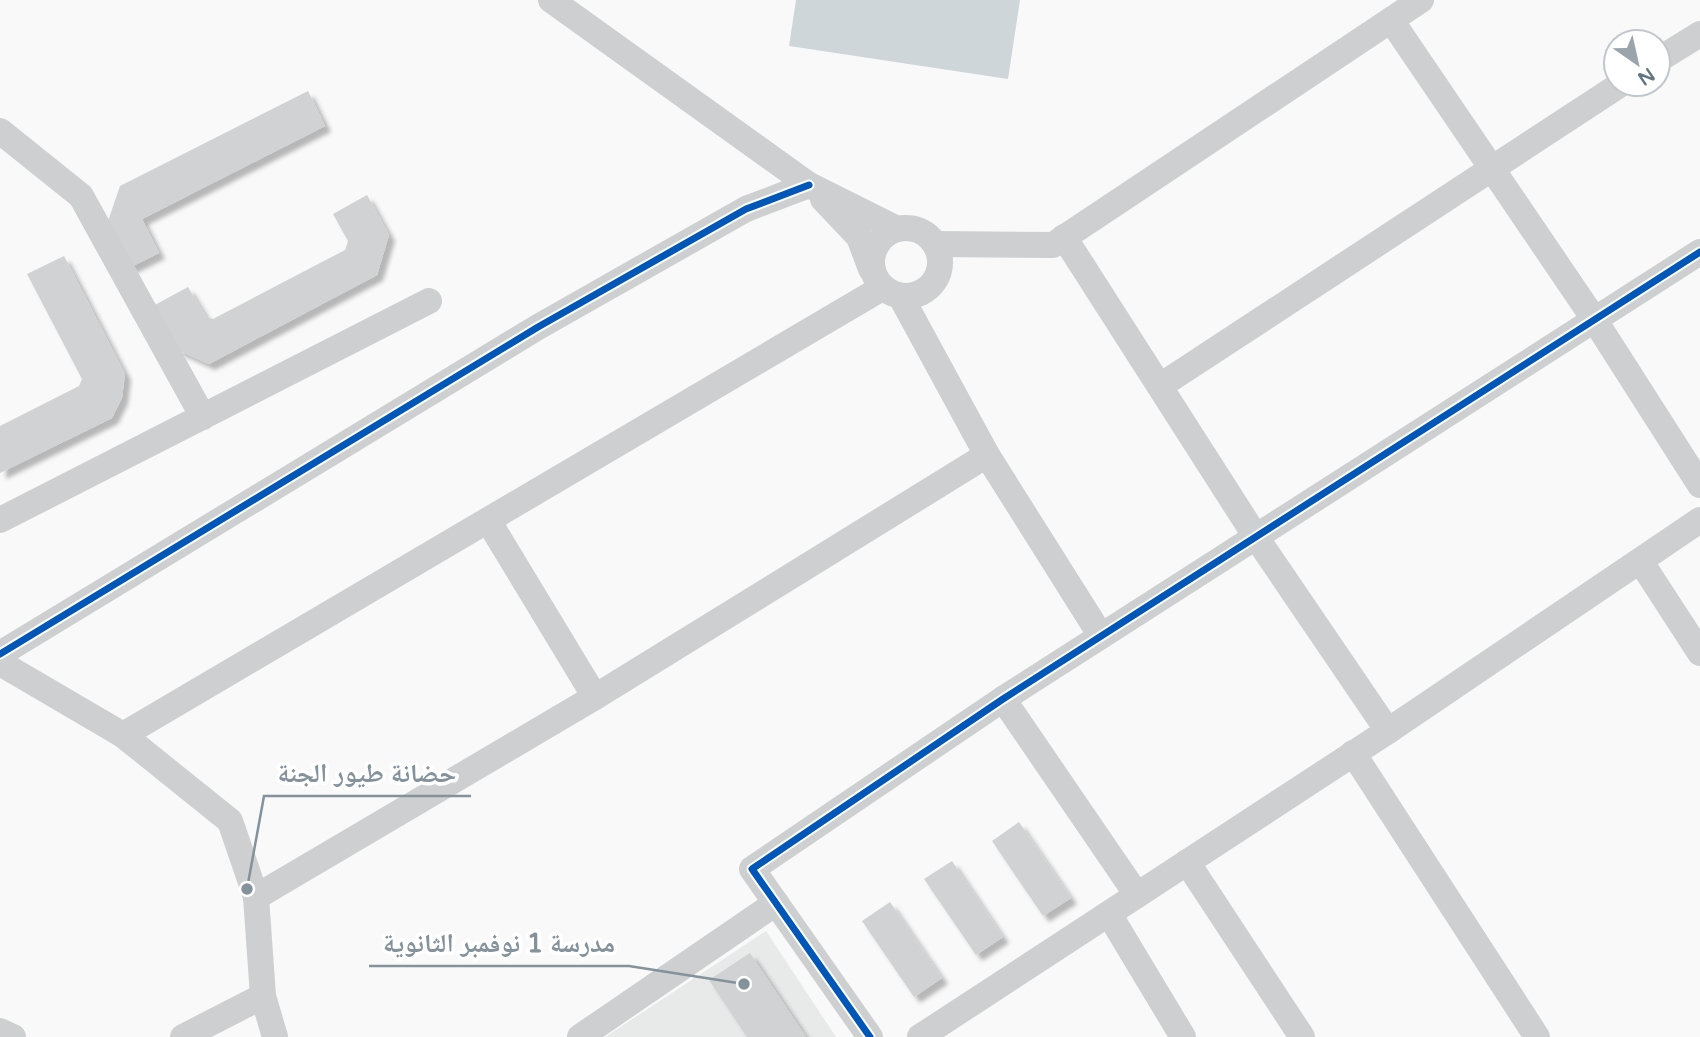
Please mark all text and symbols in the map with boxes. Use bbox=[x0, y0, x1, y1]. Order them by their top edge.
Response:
north arrow bbox=[1602, 28, 1672, 98]
text: N bbox=[1633, 63, 1658, 90]
callout: حضانة طيور الجنة bbox=[264, 749, 471, 796]
text: حضانة طيور الجنة bbox=[278, 758, 456, 789]
callout: مدرسة 1 نوفمبر الثانوية bbox=[369, 919, 629, 966]
text: مدرسة 1 نوفمبر الثانوية bbox=[383, 928, 615, 959]

